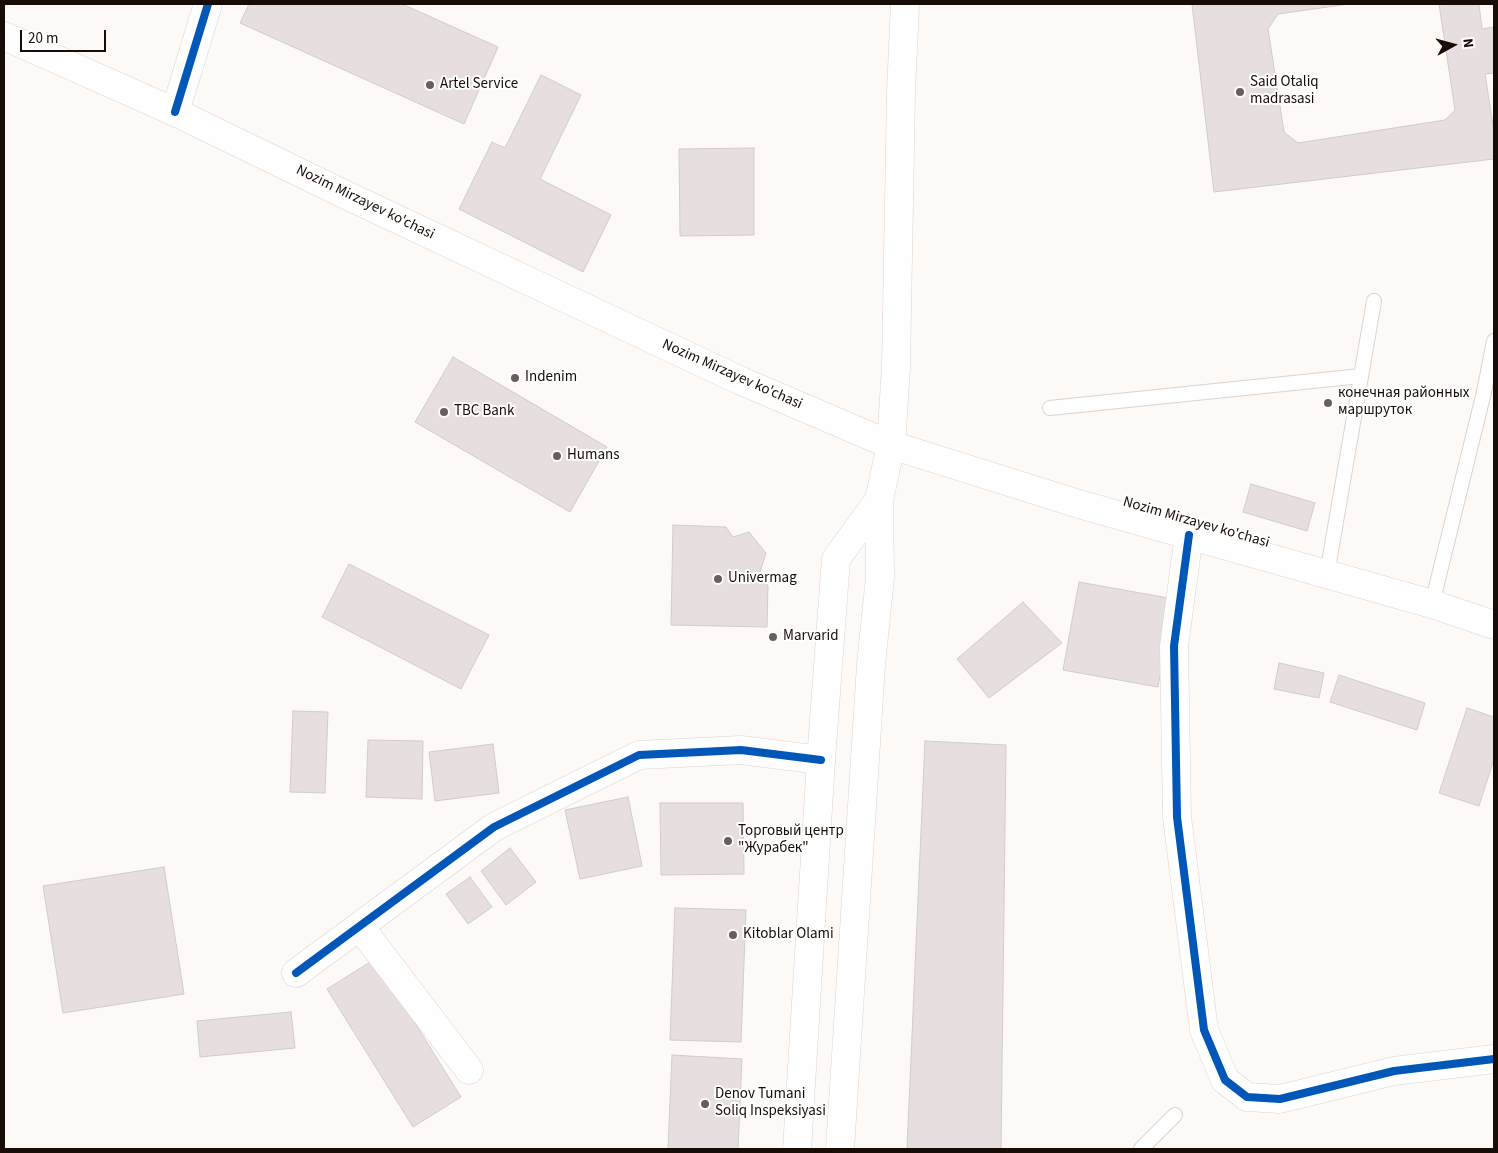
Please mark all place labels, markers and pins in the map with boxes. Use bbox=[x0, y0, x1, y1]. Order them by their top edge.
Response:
place label: Said Otaliq madrasasi bbox=[1250, 74, 1319, 109]
place label: Artel Service bbox=[440, 76, 518, 94]
marker: Artel Service bbox=[424, 79, 436, 91]
marker: Said Otaliq madrasasi bbox=[1234, 86, 1246, 98]
place label: Indenim bbox=[525, 369, 577, 387]
marker: Indenim bbox=[509, 372, 521, 384]
place label: конечная районных маршруток bbox=[1338, 385, 1470, 420]
marker: конечная районных маршруток bbox=[1322, 397, 1334, 409]
place label: TBC Bank bbox=[454, 403, 514, 421]
marker: TBC Bank bbox=[438, 406, 450, 418]
place label: Humans bbox=[567, 447, 619, 465]
marker: Humans bbox=[551, 450, 563, 462]
place label: Univermag bbox=[728, 570, 797, 588]
marker: Univermag bbox=[712, 573, 724, 585]
place label: Marvarid bbox=[783, 628, 839, 646]
marker: Marvarid bbox=[767, 631, 779, 643]
place label: Торговый центр "Журабек" bbox=[738, 823, 844, 858]
marker: Торговый центр "Журабек" bbox=[722, 835, 734, 847]
place label: Kitoblar Olami bbox=[743, 926, 834, 944]
marker: Kitoblar Olami bbox=[727, 929, 739, 941]
place label: Denov Tumani Soliq Inspeksiyasi bbox=[715, 1086, 826, 1121]
marker: Denov Tumani Soliq Inspeksiyasi bbox=[699, 1098, 711, 1110]

